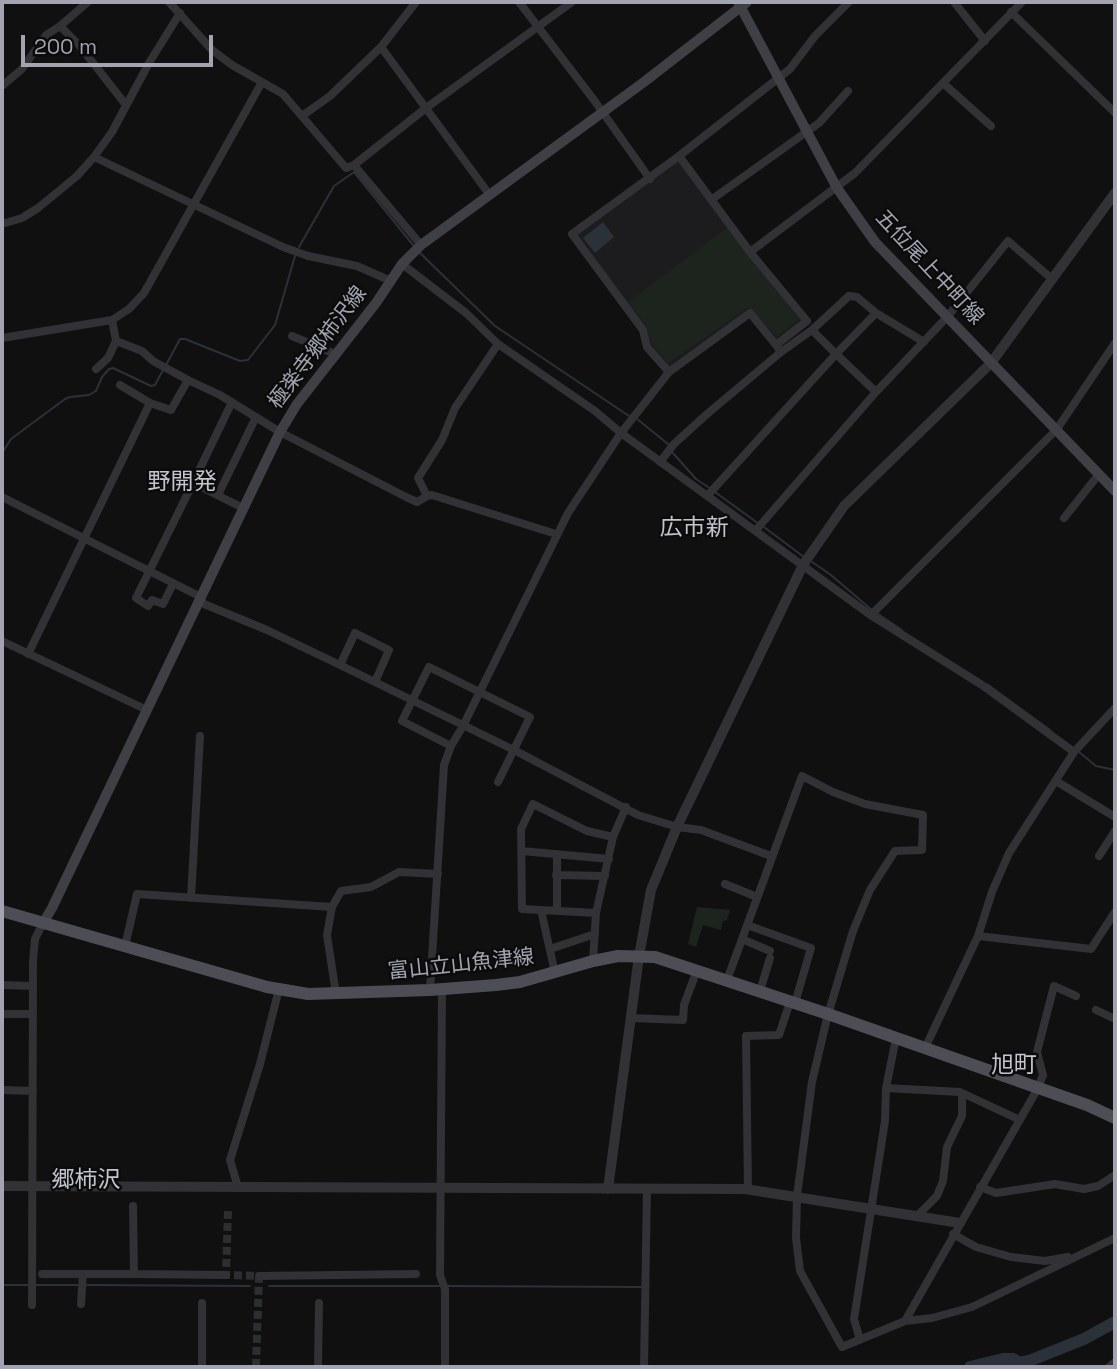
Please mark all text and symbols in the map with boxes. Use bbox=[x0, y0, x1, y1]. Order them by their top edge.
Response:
scale bar bbox=[24, 21, 217, 65]
text: 200 m bbox=[34, 33, 97, 60]
street label: 五位尾上中町線 bbox=[870, 206, 988, 330]
street label: 極楽寺郷柿沢線 bbox=[264, 282, 372, 414]
district label: 野開発 bbox=[148, 469, 216, 497]
district label: 広市新 bbox=[660, 515, 728, 543]
street label: 富山立山魚津線 bbox=[387, 945, 535, 985]
district label: 旭町 bbox=[991, 1052, 1037, 1080]
district label: 郷柿沢 bbox=[52, 1167, 120, 1195]

